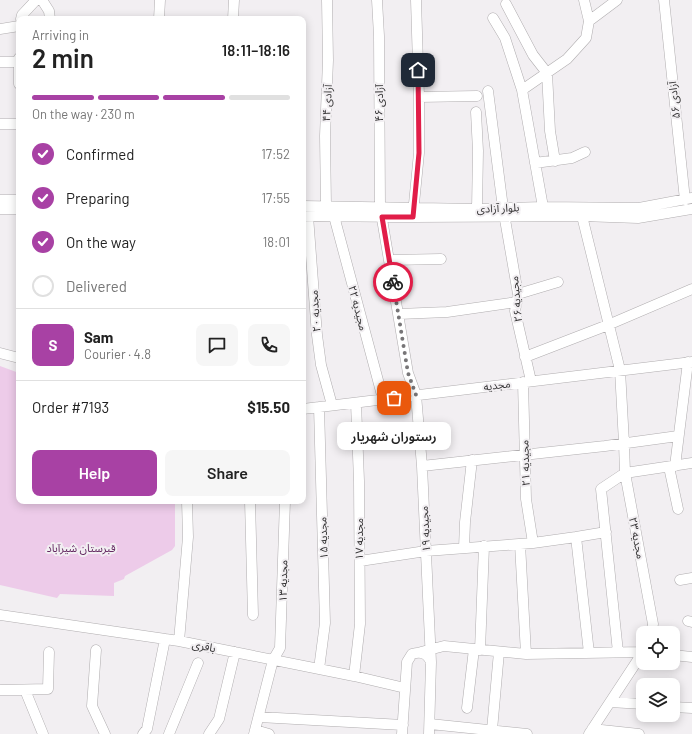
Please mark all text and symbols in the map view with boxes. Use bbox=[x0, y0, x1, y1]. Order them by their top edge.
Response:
text: Arriving in bbox=[32, 27, 89, 43]
text: 18:11–18:16 bbox=[222, 41, 290, 59]
text: 2 min bbox=[32, 42, 94, 73]
pin bbox=[401, 53, 435, 87]
icon: home bbox=[407, 59, 429, 81]
street label: آزادی ۵۶ bbox=[665, 80, 683, 119]
street label: آزادی ۴۴ bbox=[319, 83, 335, 122]
street label: آزادی ۴۶ bbox=[372, 84, 386, 122]
text: On the way · 230 m bbox=[32, 106, 135, 122]
icon: check bbox=[32, 143, 54, 165]
text: Confirmed bbox=[66, 145, 134, 163]
text: 17:52 bbox=[261, 146, 290, 162]
icon: check bbox=[32, 187, 54, 209]
text: Preparing bbox=[66, 189, 130, 207]
text: 17:55 bbox=[262, 190, 290, 206]
street label: بلوار آزادی bbox=[476, 200, 520, 216]
icon: check bbox=[32, 231, 54, 253]
text: On the way bbox=[66, 233, 136, 251]
text: 18:01 bbox=[263, 234, 290, 250]
courier bbox=[373, 262, 413, 302]
icon: bike bbox=[382, 271, 404, 293]
street label: مجیدیه ۲۶ bbox=[507, 275, 525, 323]
text: Delivered bbox=[66, 277, 127, 295]
street label: مجیدیه ۲۲ bbox=[345, 284, 371, 332]
street label: مجدیه ۲۰ bbox=[307, 289, 324, 332]
button: chat bbox=[196, 324, 238, 366]
button: phone bbox=[248, 324, 290, 366]
text: Sam bbox=[84, 328, 113, 346]
text: S bbox=[49, 336, 57, 354]
text: Courier · 4.8 bbox=[84, 346, 151, 362]
street label: مجدیه bbox=[483, 376, 512, 394]
pin bbox=[377, 381, 411, 415]
icon: bag bbox=[383, 387, 405, 409]
text: Order #7193 bbox=[32, 398, 109, 416]
text: $15.50 bbox=[247, 398, 290, 416]
callout: رستوران شهریار bbox=[337, 422, 451, 450]
text: رستوران شهریار bbox=[351, 428, 437, 444]
street label: مجیدیه ۲۱ bbox=[517, 439, 533, 486]
button: Help bbox=[32, 450, 157, 496]
button: Share bbox=[165, 450, 290, 496]
street label: مجیدیه ۱۹ bbox=[417, 505, 433, 552]
street label: مجدیه ۲۳ bbox=[626, 516, 648, 560]
street label: مجدیه ۱۵ bbox=[315, 517, 331, 559]
street label: مجدیه ۱۷ bbox=[352, 518, 366, 560]
park label: قبرستان شیرآباد bbox=[46, 541, 116, 555]
street label: مجدیه ۱۳ bbox=[276, 560, 290, 602]
map controls bbox=[636, 626, 680, 722]
button: locate bbox=[636, 626, 680, 670]
street label: باقری bbox=[191, 637, 217, 655]
button: layers bbox=[636, 678, 680, 722]

